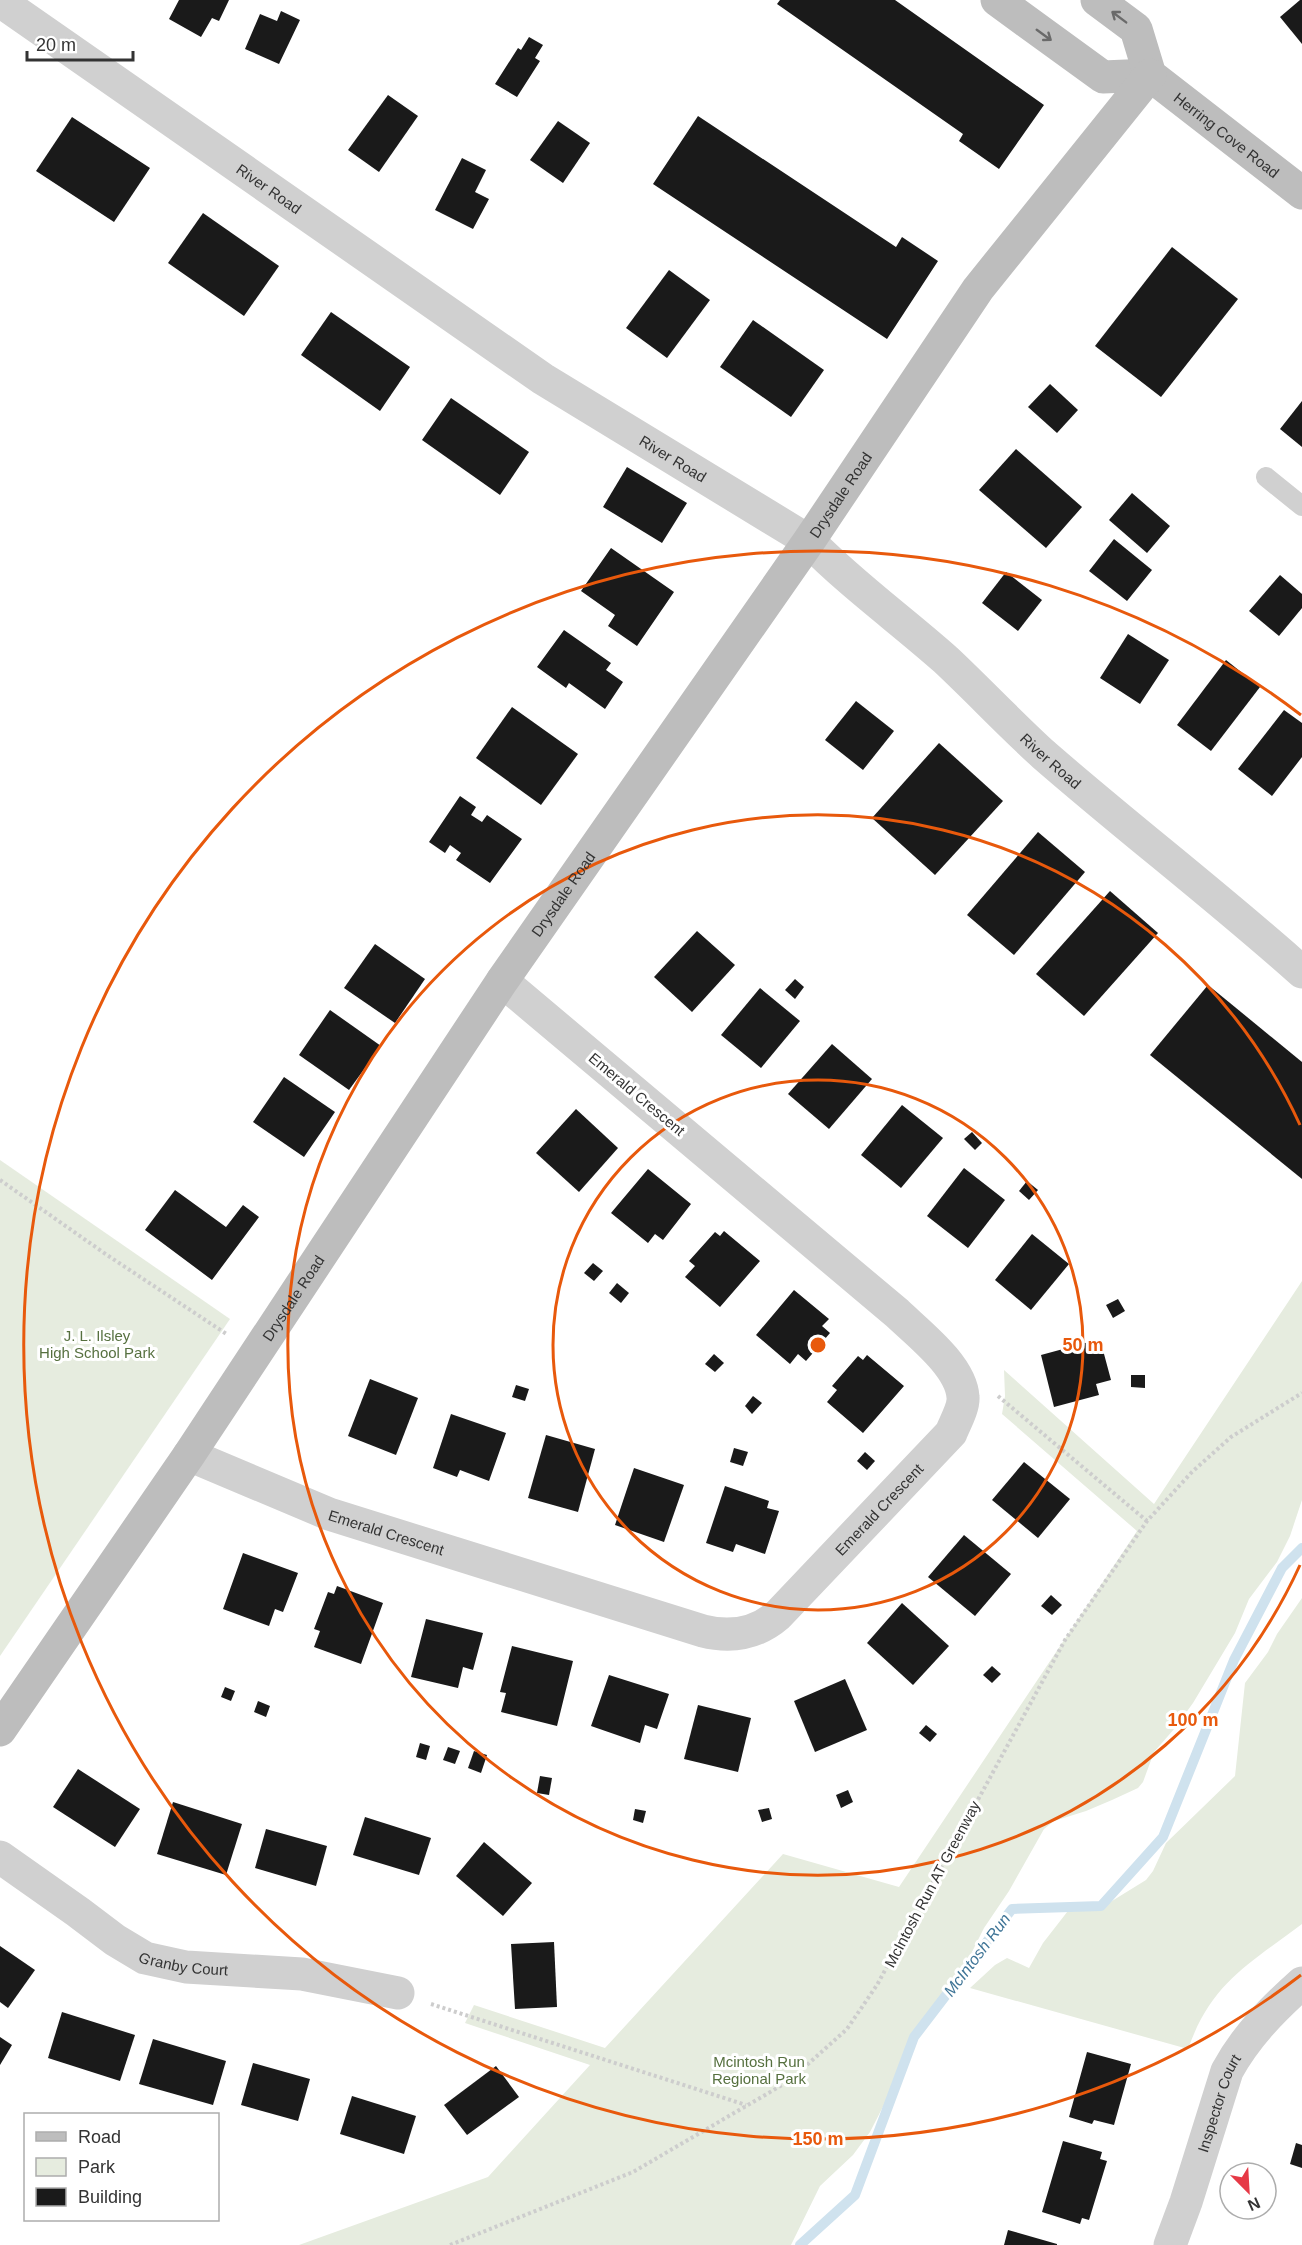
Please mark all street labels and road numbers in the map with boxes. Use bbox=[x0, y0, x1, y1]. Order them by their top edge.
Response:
street label: Herring Cove Road bbox=[1171, 89, 1283, 181]
street label: River Road bbox=[234, 160, 305, 217]
street label: River Road bbox=[637, 431, 710, 485]
street label: Drysdale Road bbox=[805, 449, 875, 541]
street label: River Road bbox=[1017, 729, 1085, 792]
street label: Drysdale Road bbox=[527, 848, 598, 939]
street label: Emerald Crescent bbox=[586, 1049, 689, 1140]
street label: Drysdale Road bbox=[258, 1252, 327, 1344]
street label: Emerald Crescent bbox=[831, 1459, 927, 1558]
street label: Emerald Crescent bbox=[326, 1506, 447, 1558]
street label: McIntosh Run AT Greenway bbox=[880, 1797, 984, 1971]
street label: Granby Court bbox=[136, 1948, 229, 1978]
street label: Inspector Court bbox=[1194, 2050, 1244, 2154]

